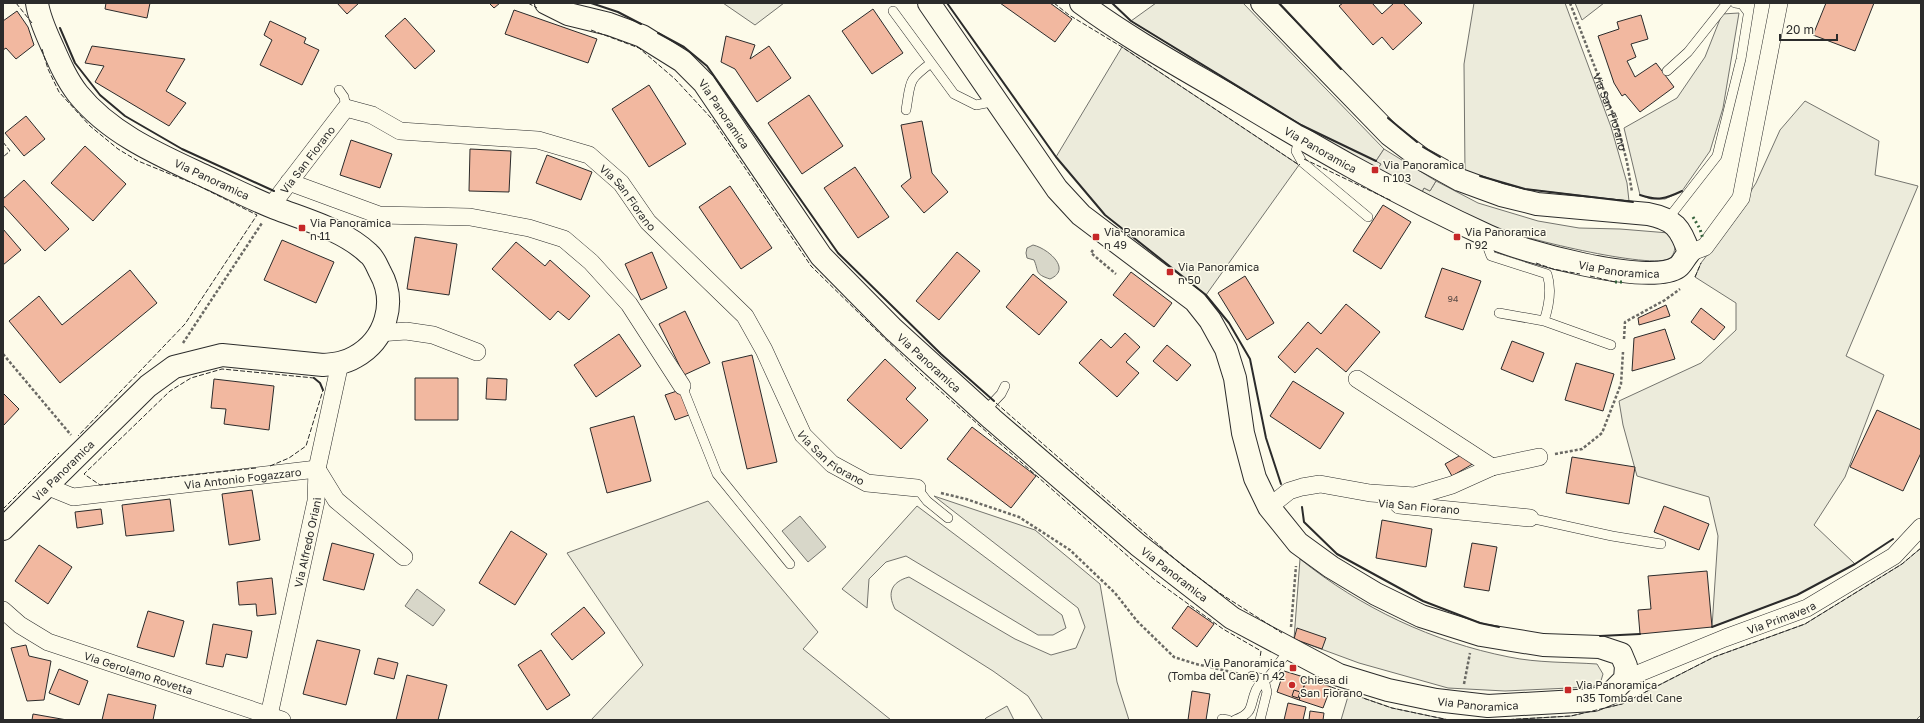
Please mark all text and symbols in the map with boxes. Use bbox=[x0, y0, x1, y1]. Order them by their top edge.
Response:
scale bar bbox=[1780, 16, 1837, 42]
text: 20 m bbox=[1786, 22, 1814, 37]
street label: Via San Fiorano bbox=[1591, 71, 1630, 152]
street label: Via Panoramica bbox=[697, 76, 753, 151]
street label: Via San Fiorano bbox=[277, 122, 337, 196]
street label: Via Panoramica bbox=[1282, 123, 1359, 175]
street label: Via Panoramica bbox=[172, 156, 252, 202]
place label: Via Panoramica n 103 bbox=[1383, 158, 1464, 184]
street label: Via San Fiorano bbox=[597, 161, 659, 233]
marker: Via Panoramica n 103 bbox=[1370, 165, 1380, 175]
place label: Via Panoramica n 11 bbox=[310, 216, 391, 242]
marker: Via Panoramica n 11 bbox=[297, 223, 307, 233]
place label: Via Panoramica n 49 bbox=[1104, 225, 1185, 251]
place label: Via Panoramica n 92 bbox=[1465, 225, 1546, 251]
marker: Via Panoramica n 49 bbox=[1091, 232, 1101, 242]
marker: Via Panoramica n 92 bbox=[1452, 232, 1462, 242]
street label: Via Panoramica bbox=[1577, 257, 1660, 279]
place label: Via Panoramica n 50 bbox=[1178, 260, 1259, 286]
marker: Via Panoramica n 50 bbox=[1165, 267, 1175, 277]
house number: 94 bbox=[1448, 293, 1459, 304]
street label: Via Panoramica bbox=[895, 330, 964, 394]
street label: Via San Fiorano bbox=[795, 428, 867, 487]
street label: Via Panoramica bbox=[29, 437, 96, 503]
street label: Via Antonio Fogazzaro bbox=[183, 464, 302, 491]
street label: Via San Fiorano bbox=[1378, 496, 1461, 516]
street label: Via Alfredo Oriani bbox=[291, 497, 323, 588]
street label: Via Panoramica bbox=[1139, 544, 1211, 604]
street label: Via Primavera bbox=[1745, 598, 1818, 636]
street label: Via Gerolamo Rovetta bbox=[82, 648, 195, 696]
place label: Via Panoramica (Tomba del Cane) n 42 bbox=[1167, 656, 1285, 682]
marker: Via Panoramica (Tomba del Cane) n 42 bbox=[1288, 663, 1298, 673]
place label: Chiesa di San Fiorano bbox=[1300, 673, 1363, 699]
place label: Via Panoramica n35 Tomba del Cane bbox=[1576, 678, 1682, 704]
marker: Chiesa di San Fiorano bbox=[1287, 680, 1297, 690]
marker: Via Panoramica n35 Tomba del Cane bbox=[1563, 685, 1573, 695]
street label: Via Panoramica bbox=[1437, 694, 1519, 713]

